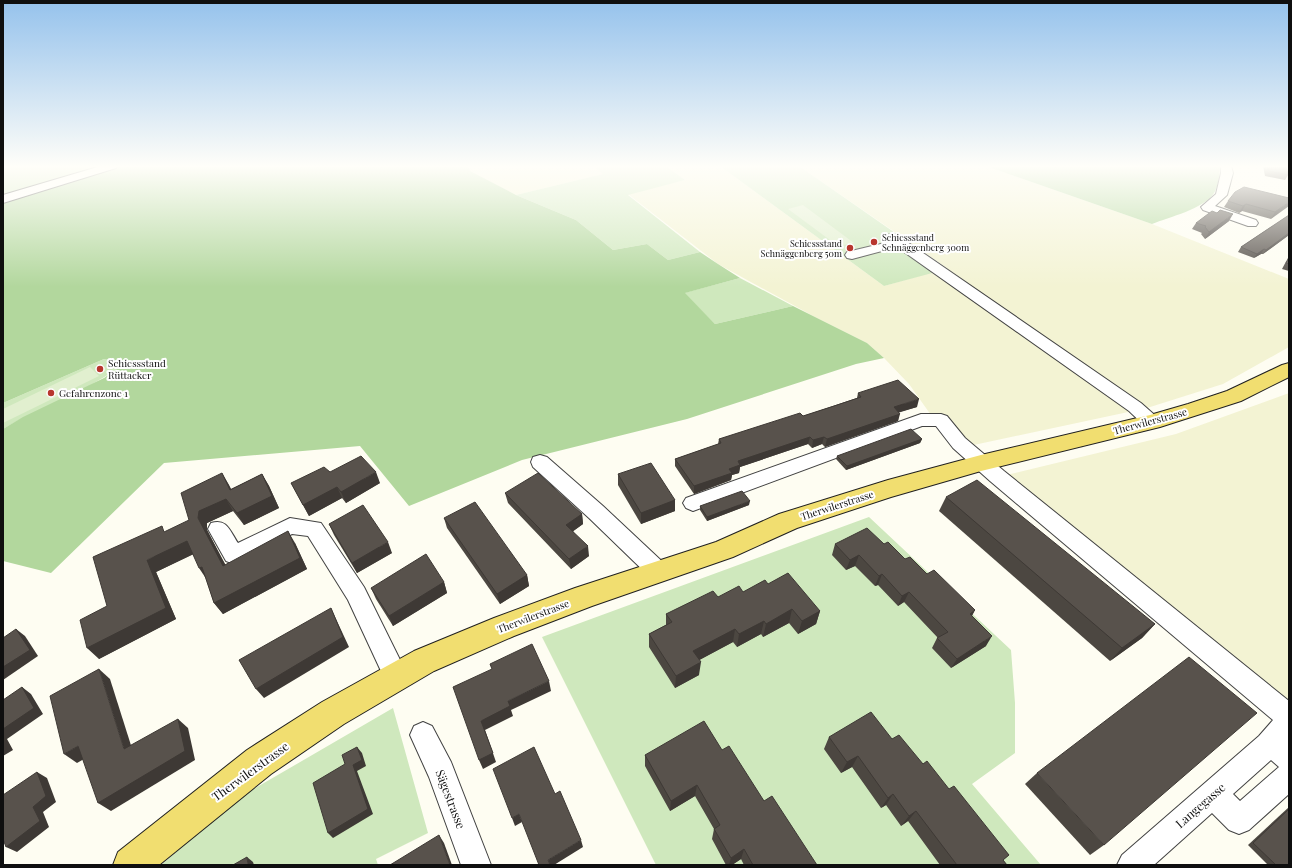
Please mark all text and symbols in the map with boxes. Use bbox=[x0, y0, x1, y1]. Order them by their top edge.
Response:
place label: Schiessstand Schnäggenberg 300m bbox=[882, 231, 969, 253]
place label: Schiessstand Schnäggenberg 50m bbox=[761, 237, 843, 259]
marker: Schiessstand Schnäggenberg 300m bbox=[869, 237, 879, 247]
marker: Schiessstand Schnäggenberg 50m bbox=[845, 243, 855, 253]
place label: Schiessstand Rüttacker bbox=[108, 356, 166, 382]
marker: Schiessstand Rüttacker bbox=[95, 364, 105, 374]
place label: Gefahrenzone 1 bbox=[59, 386, 128, 400]
marker: Gefahrenzone 1 bbox=[46, 388, 56, 398]
street label: Therwilerstrasse bbox=[1112, 404, 1188, 438]
street label: Therwilerstrasse bbox=[799, 487, 875, 523]
street label: Therwilerstrasse bbox=[495, 596, 571, 636]
street label: Therwilerstrasse bbox=[208, 738, 292, 804]
street label: Sägestrasse bbox=[432, 767, 470, 831]
street label: Langegasse bbox=[1172, 779, 1228, 831]

